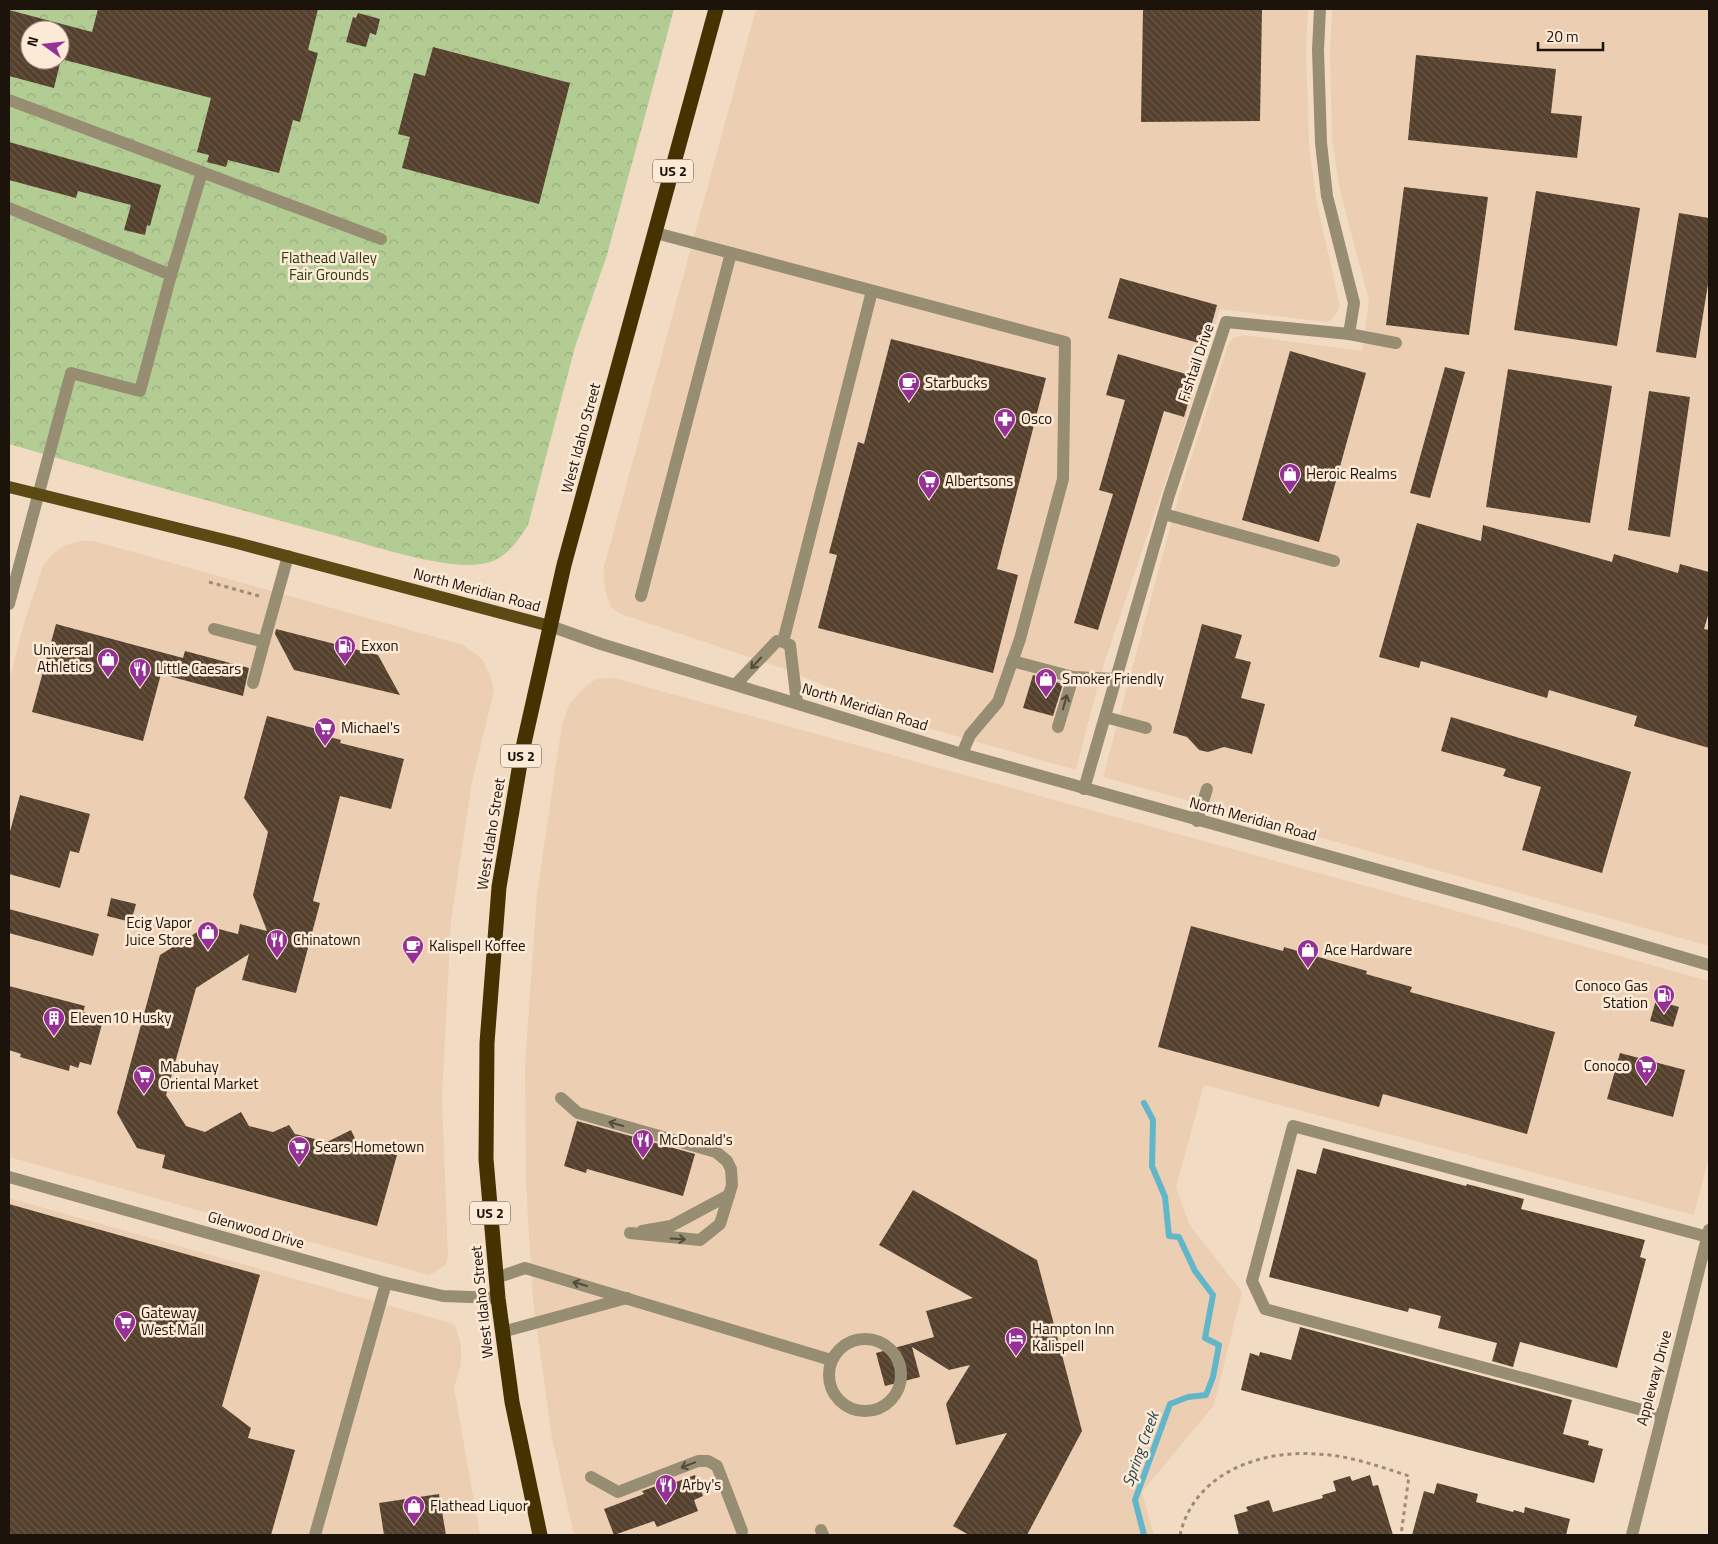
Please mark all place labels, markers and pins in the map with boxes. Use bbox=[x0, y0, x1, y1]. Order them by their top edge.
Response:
cafe icon: Starbucks bbox=[897, 371, 921, 402]
place label: Starbucks bbox=[925, 371, 988, 394]
pharmacy icon: Osco bbox=[993, 407, 1017, 438]
place label: Osco bbox=[1021, 407, 1052, 430]
shop icon: Heroic Realms bbox=[1278, 462, 1302, 493]
place label: Heroic Realms bbox=[1306, 462, 1397, 485]
supermarket icon: Albertsons bbox=[917, 469, 941, 500]
place label: Albertsons bbox=[945, 469, 1013, 492]
fuel station icon: Exxon bbox=[333, 634, 357, 665]
place label: Exxon bbox=[361, 634, 399, 657]
place label: Universal Athletics bbox=[33, 638, 92, 678]
shop icon: Universal Athletics bbox=[96, 647, 120, 678]
restaurant icon: Little Caesars bbox=[128, 657, 152, 688]
place label: Little Caesars bbox=[156, 657, 241, 680]
shop icon: Smoker Friendly bbox=[1034, 667, 1058, 698]
place label: Smoker Friendly bbox=[1062, 667, 1164, 690]
supermarket icon: Michael's bbox=[313, 716, 337, 747]
place label: Michael's bbox=[341, 716, 400, 739]
place label: Ecig Vapor Juice Store bbox=[125, 911, 192, 951]
shop icon: Ecig Vapor Juice Store bbox=[196, 920, 220, 951]
restaurant icon: Chinatown bbox=[265, 928, 289, 959]
place label: Chinatown bbox=[293, 928, 361, 951]
cafe icon: Kalispell Koffee bbox=[401, 934, 425, 965]
place label: Kalispell Koffee bbox=[429, 934, 526, 957]
shop icon: Ace Hardware bbox=[1296, 938, 1320, 969]
place label: Ace Hardware bbox=[1324, 938, 1412, 961]
place label: Conoco Gas Station bbox=[1575, 974, 1648, 1014]
fuel station icon: Conoco Gas Station bbox=[1652, 983, 1676, 1014]
building icon: Eleven10 Husky bbox=[42, 1006, 66, 1037]
place label: Eleven10 Husky bbox=[70, 1006, 172, 1029]
place label: Conoco bbox=[1584, 1054, 1630, 1077]
supermarket icon: Conoco bbox=[1634, 1054, 1658, 1085]
place label: Mabuhay Oriental Market bbox=[160, 1055, 259, 1095]
supermarket icon: Mabuhay Oriental Market bbox=[132, 1064, 156, 1095]
restaurant icon: McDonald's bbox=[631, 1128, 655, 1159]
place label: McDonald's bbox=[659, 1128, 733, 1151]
supermarket icon: Sears Hometown bbox=[287, 1135, 311, 1166]
place label: Sears Hometown bbox=[315, 1135, 424, 1158]
place label: Gateway West Mall bbox=[141, 1301, 204, 1341]
supermarket icon: Gateway West Mall bbox=[113, 1310, 137, 1341]
place label: Hampton Inn Kalispell bbox=[1032, 1317, 1114, 1357]
hotel icon: Hampton Inn Kalispell bbox=[1004, 1326, 1028, 1357]
restaurant icon: Arby's bbox=[654, 1473, 678, 1504]
place label: Arby's bbox=[682, 1473, 721, 1496]
shop icon: Flathead Liquor bbox=[402, 1494, 426, 1525]
place label: Flathead Liquor bbox=[430, 1494, 528, 1517]

